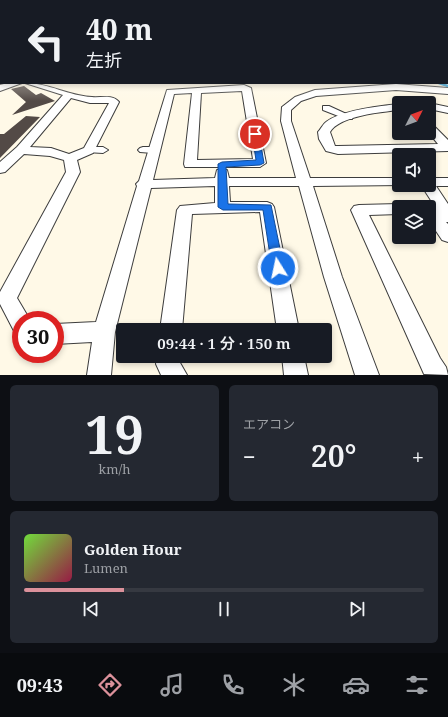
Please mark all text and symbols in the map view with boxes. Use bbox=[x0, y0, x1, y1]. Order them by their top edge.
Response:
text: 40 m bbox=[86, 10, 153, 48]
icon: left bbox=[20, 16, 72, 68]
text: 左折 bbox=[86, 48, 122, 72]
north arrow bbox=[392, 96, 436, 140]
map controls bbox=[392, 96, 436, 244]
pin bbox=[238, 117, 272, 151]
icon: arrive bbox=[244, 123, 266, 145]
button: sound bbox=[392, 148, 436, 192]
button: layers bbox=[392, 200, 436, 244]
position arrow bbox=[257, 247, 299, 289]
speed limit sign: 30 bbox=[12, 311, 64, 363]
text: 09:44 · 1 分 · 150 m bbox=[157, 333, 291, 353]
text: 19 bbox=[85, 398, 144, 469]
text: エアコン bbox=[243, 415, 295, 433]
text: 20° bbox=[311, 435, 357, 476]
text: − bbox=[243, 441, 256, 471]
text: + bbox=[412, 441, 424, 471]
text: km/h bbox=[99, 460, 130, 478]
text: Golden Hour bbox=[84, 539, 182, 559]
text: Lumen bbox=[84, 559, 128, 577]
icon: previous bbox=[80, 598, 102, 620]
icon: pause bbox=[213, 598, 235, 620]
icon: next bbox=[346, 598, 368, 620]
icon: directions bbox=[96, 671, 124, 699]
icon: music bbox=[158, 671, 186, 699]
icon: phone bbox=[219, 671, 247, 699]
icon: climate bbox=[280, 671, 308, 699]
icon: car bbox=[342, 671, 370, 699]
icon: filters bbox=[403, 671, 431, 699]
text: 09:43 bbox=[17, 673, 63, 697]

